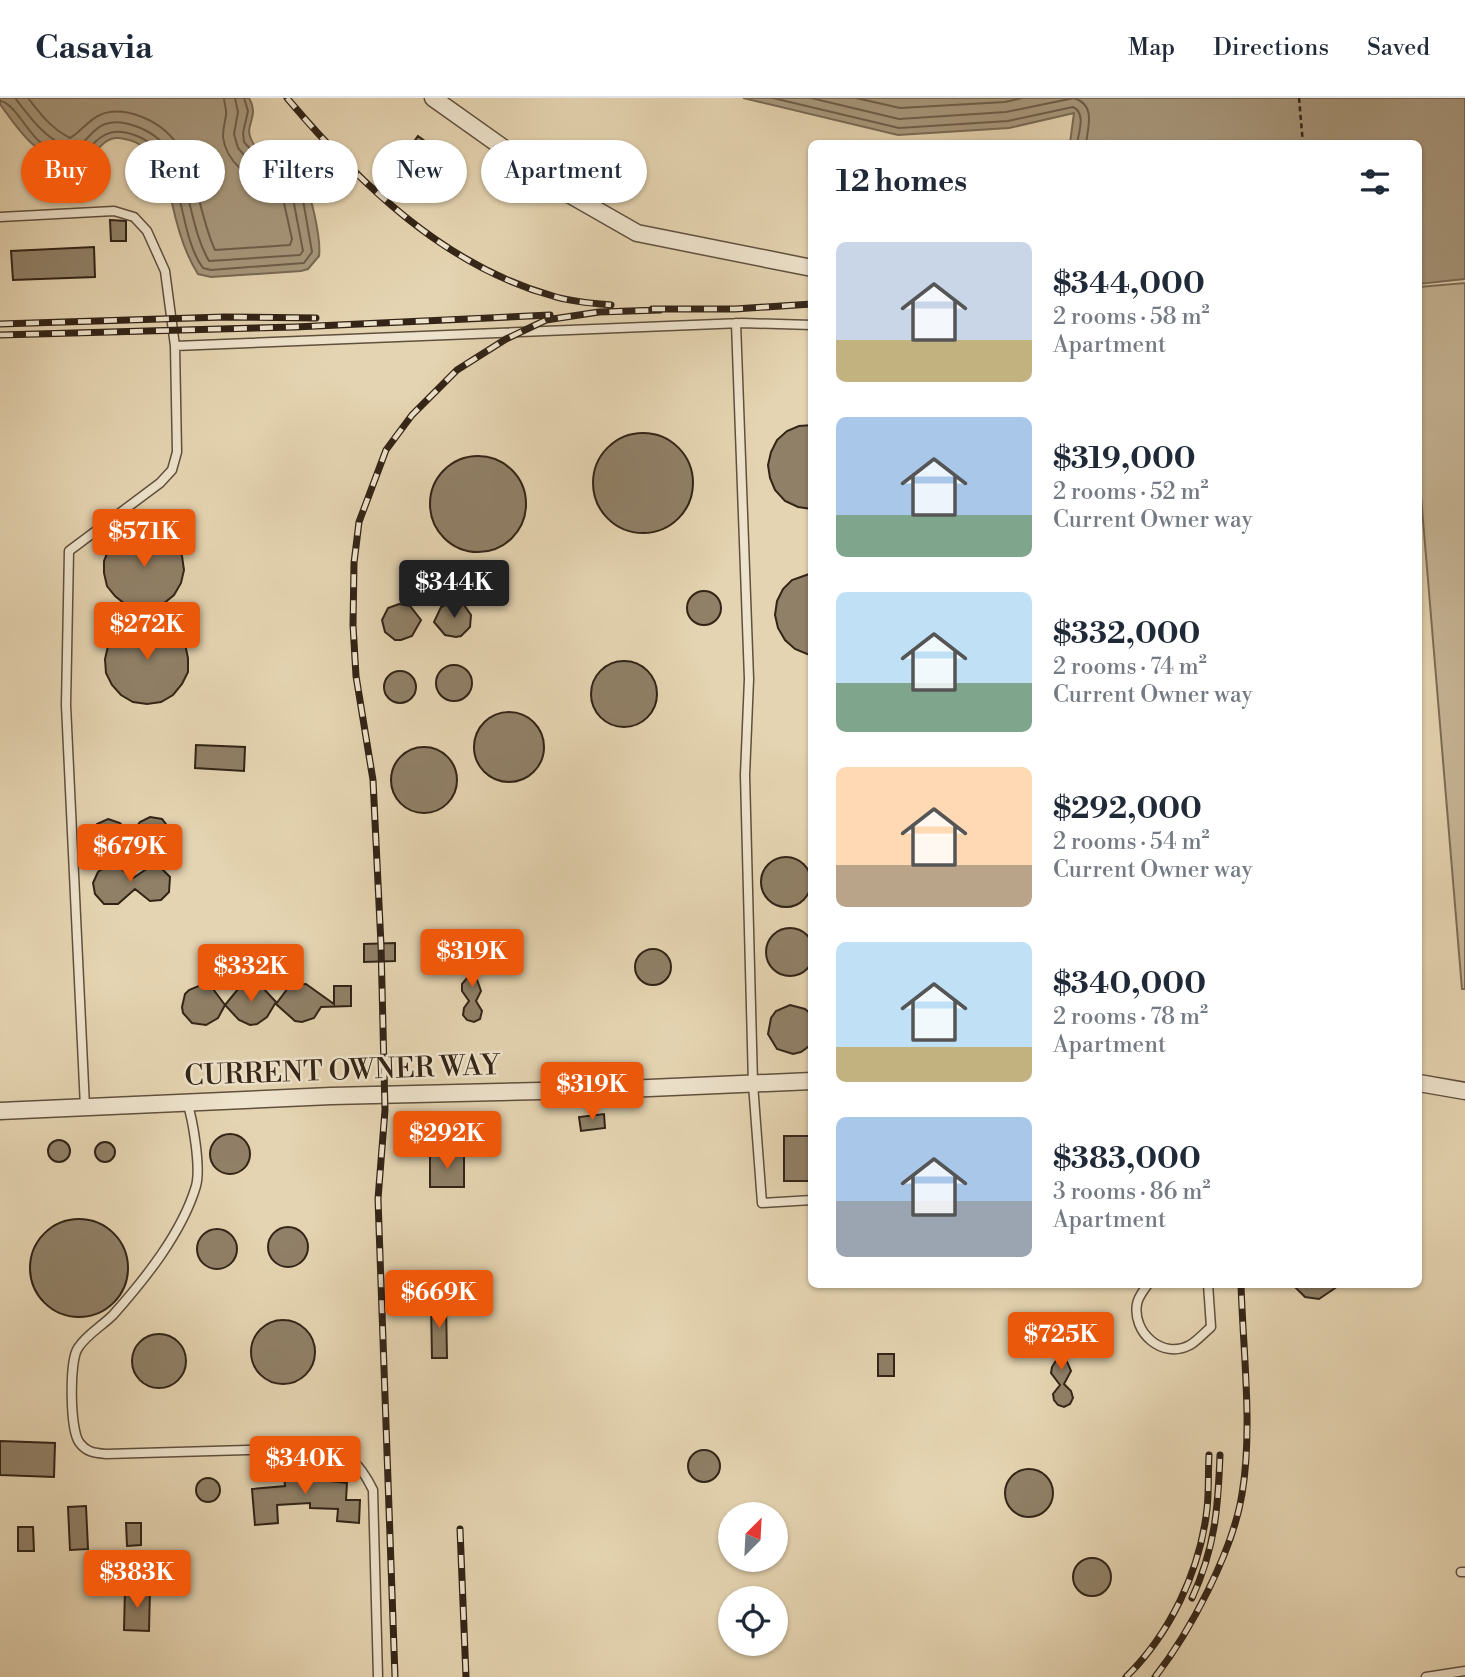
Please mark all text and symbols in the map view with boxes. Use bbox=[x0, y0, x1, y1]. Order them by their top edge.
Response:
text: Casavia bbox=[35, 28, 153, 69]
text: Map bbox=[1128, 33, 1175, 63]
text: Directions bbox=[1213, 33, 1329, 63]
text: Saved bbox=[1367, 33, 1430, 63]
chip: Buy bbox=[21, 140, 111, 203]
chip: Rent bbox=[125, 140, 225, 203]
chip: Filters bbox=[239, 140, 358, 203]
chip: New bbox=[372, 140, 467, 203]
chip: Apartment bbox=[481, 140, 647, 203]
text: 12 homes bbox=[836, 163, 967, 201]
icon: filters bbox=[1356, 163, 1394, 201]
text: $344,000 bbox=[1053, 265, 1205, 303]
icon: home bbox=[892, 270, 976, 354]
text: 2 rooms · 58 m² bbox=[1053, 303, 1210, 331]
text: Apartment bbox=[1053, 331, 1166, 359]
text: $319,000 bbox=[1053, 440, 1196, 478]
icon: home bbox=[892, 445, 976, 529]
text: 2 rooms · 52 m² bbox=[1053, 478, 1209, 506]
text: Current Owner way bbox=[1053, 506, 1253, 534]
pin: $571K bbox=[95, 510, 193, 569]
text: $571K bbox=[108, 518, 180, 546]
pin: $344K bbox=[405, 560, 503, 620]
text: $344K bbox=[415, 569, 493, 597]
pin: $272K bbox=[98, 602, 196, 662]
text: $272K bbox=[110, 611, 184, 639]
text: $332,000 bbox=[1053, 615, 1200, 653]
icon: home bbox=[892, 620, 976, 704]
text: 2 rooms · 74 m² bbox=[1053, 653, 1207, 681]
text: Current Owner way bbox=[1053, 681, 1253, 709]
text: $292,000 bbox=[1053, 790, 1202, 828]
icon: home bbox=[892, 795, 976, 879]
pin: $679K bbox=[81, 824, 179, 884]
text: 2 rooms · 54 m² bbox=[1053, 828, 1210, 856]
text: $679K bbox=[93, 833, 167, 861]
text: Current Owner way bbox=[1053, 856, 1253, 884]
pin: $319K bbox=[423, 930, 521, 989]
text: $319K bbox=[437, 938, 507, 966]
pin: $332K bbox=[202, 944, 300, 1004]
text: $332K bbox=[214, 953, 288, 981]
text: $340,000 bbox=[1053, 965, 1206, 1003]
icon: home bbox=[892, 970, 976, 1054]
text: 2 rooms · 78 m² bbox=[1053, 1003, 1208, 1031]
text: Apartment bbox=[1053, 1031, 1166, 1059]
street label: CURRENT OWNER WAY bbox=[184, 1048, 502, 1094]
pin: $319K bbox=[543, 1062, 641, 1122]
text: $319K bbox=[557, 1071, 627, 1099]
pin: $292K bbox=[398, 1112, 496, 1171]
text: $292K bbox=[409, 1120, 485, 1148]
text: $383,000 bbox=[1053, 1140, 1201, 1178]
icon: home bbox=[892, 1145, 976, 1229]
text: 3 rooms · 86 m² bbox=[1053, 1178, 1210, 1206]
text: Apartment bbox=[1053, 1206, 1166, 1234]
pin: $669K bbox=[390, 1270, 488, 1330]
text: $669K bbox=[401, 1279, 477, 1307]
pin: $725K bbox=[1012, 1312, 1110, 1372]
text: $725K bbox=[1024, 1321, 1098, 1349]
pin: $340K bbox=[256, 1436, 354, 1496]
text: $340K bbox=[266, 1445, 344, 1473]
north arrow bbox=[718, 1502, 788, 1572]
map controls bbox=[718, 1502, 788, 1656]
pin: $383K bbox=[88, 1550, 186, 1610]
text: $383K bbox=[100, 1559, 174, 1587]
button: locate bbox=[718, 1586, 788, 1656]

